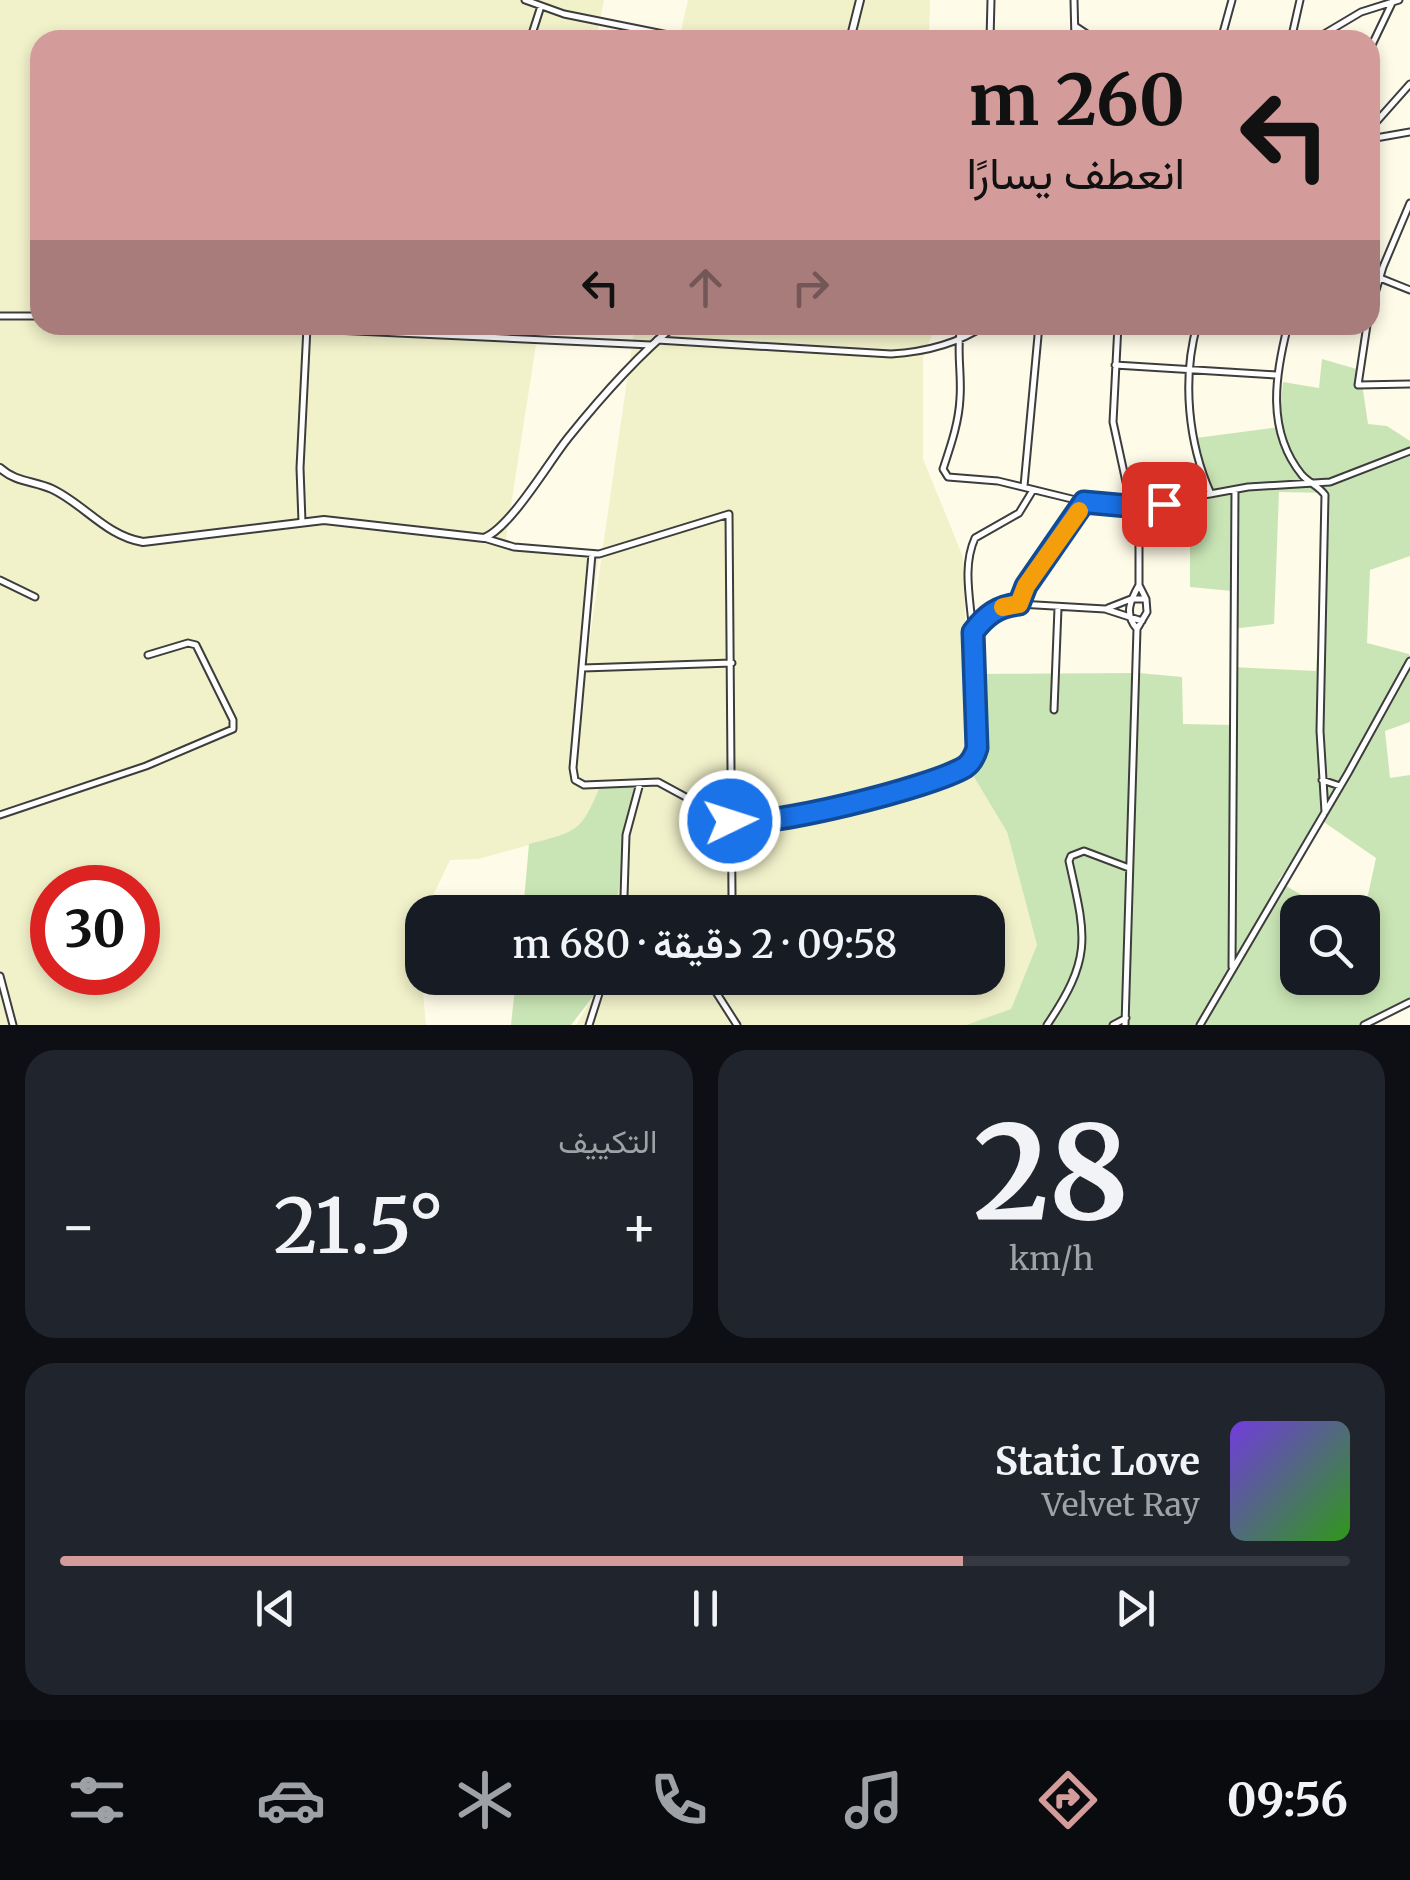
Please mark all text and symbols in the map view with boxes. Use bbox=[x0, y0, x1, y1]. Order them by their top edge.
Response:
text: 260 m bbox=[969, 56, 1185, 144]
icon: left bbox=[1220, 70, 1350, 200]
text: انعطف يسارًا bbox=[967, 145, 1185, 201]
icon: left bbox=[573, 260, 628, 315]
icon: ahead bbox=[678, 260, 733, 315]
icon: right bbox=[783, 260, 838, 315]
pin bbox=[1122, 462, 1207, 547]
icon: arrive bbox=[1137, 477, 1192, 532]
position arrow bbox=[678, 769, 782, 873]
speed limit sign: 30 bbox=[30, 865, 160, 995]
map controls bbox=[1280, 895, 1380, 995]
button: search bbox=[1280, 895, 1380, 995]
text: 09:58 · 2 دقيقة · 680 m bbox=[513, 921, 897, 968]
text: 28 bbox=[973, 1092, 1129, 1255]
text: التكييف bbox=[558, 1122, 658, 1162]
text: 21.5° bbox=[274, 1179, 444, 1273]
text: − bbox=[60, 1192, 97, 1261]
text: + bbox=[621, 1192, 657, 1261]
text: km/h bbox=[1009, 1239, 1094, 1279]
text: Static Love bbox=[995, 1438, 1200, 1485]
text: Velvet Ray bbox=[1042, 1485, 1200, 1525]
icon: previous bbox=[248, 1581, 303, 1636]
icon: pause bbox=[678, 1581, 733, 1636]
icon: next bbox=[1108, 1581, 1163, 1636]
icon: filters bbox=[62, 1765, 132, 1835]
icon: car bbox=[256, 1765, 326, 1835]
icon: climate bbox=[450, 1765, 520, 1835]
icon: phone bbox=[644, 1765, 714, 1835]
icon: music bbox=[839, 1765, 909, 1835]
icon: directions bbox=[1033, 1765, 1103, 1835]
text: 09:56 bbox=[1227, 1772, 1348, 1828]

